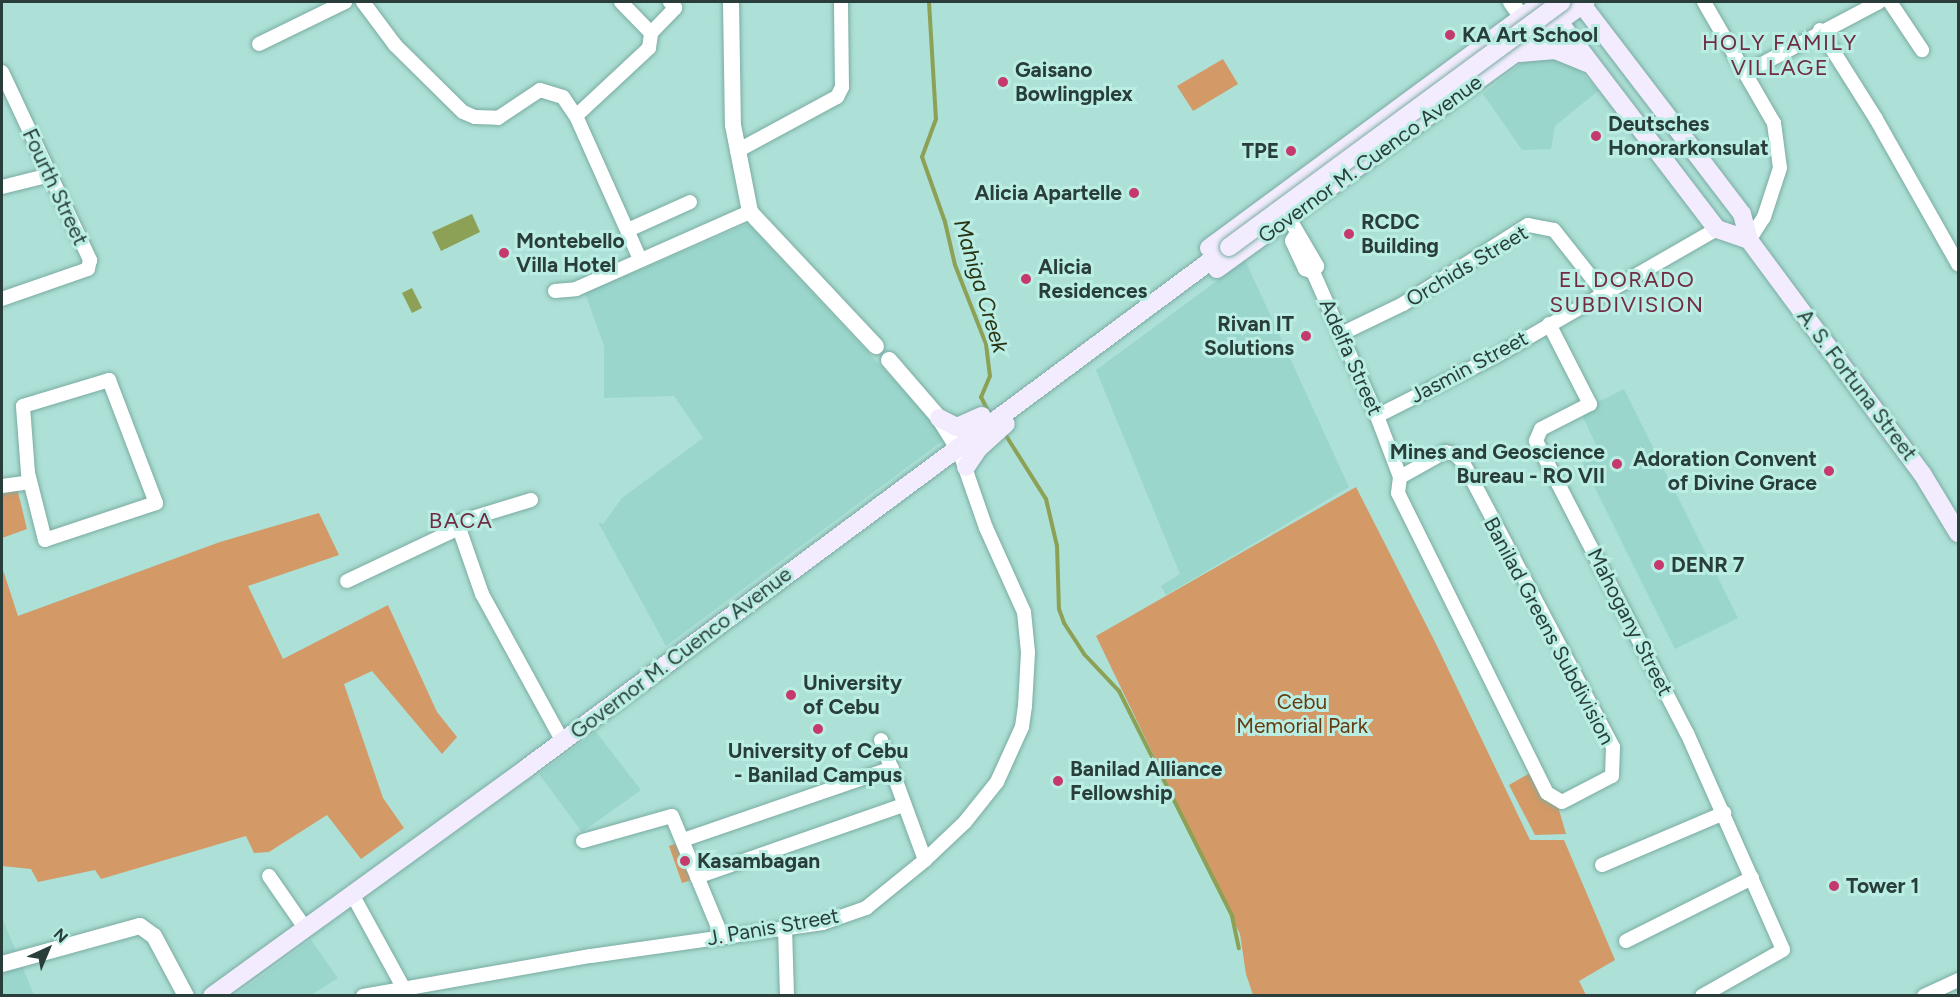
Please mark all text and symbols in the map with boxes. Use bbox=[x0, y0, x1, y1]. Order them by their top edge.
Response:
place label: KA Art School bbox=[1462, 22, 1598, 48]
marker: KA Art School bbox=[1443, 28, 1457, 42]
district label: HOLY FAMILY VILLAGE bbox=[1702, 29, 1858, 80]
place label: Gaisano Bowlingplex bbox=[1015, 57, 1133, 107]
street label: Governor M. Cuenco Avenue bbox=[1253, 69, 1487, 249]
marker: Gaisano Bowlingplex bbox=[996, 75, 1010, 89]
place label: Deutsches Honorarkonsulat bbox=[1608, 111, 1769, 161]
street label: Fourth Street bbox=[17, 125, 93, 249]
marker: Deutsches Honorarkonsulat bbox=[1589, 129, 1603, 143]
place label: TPE bbox=[1242, 138, 1279, 164]
marker: TPE bbox=[1284, 144, 1298, 158]
place label: Alicia Apartelle bbox=[975, 180, 1122, 206]
marker: Alicia Apartelle bbox=[1127, 186, 1141, 200]
place label: RCDC Building bbox=[1361, 209, 1439, 259]
water label: Mahiga Creek bbox=[948, 216, 1014, 356]
street label: Orchids Street bbox=[1402, 220, 1532, 312]
marker: RCDC Building bbox=[1342, 227, 1356, 241]
place label: Montebello Villa Hotel bbox=[516, 228, 625, 278]
marker: Montebello Villa Hotel bbox=[497, 246, 511, 260]
place label: Alicia Residences bbox=[1038, 254, 1147, 304]
district label: EL DORADO SUBDIVISION bbox=[1550, 266, 1704, 318]
marker: Alicia Residences bbox=[1019, 272, 1033, 286]
street label: Adelfa Street bbox=[1314, 295, 1388, 419]
street label: A. S. Fortuna Street bbox=[1792, 304, 1922, 466]
place label: Rivan IT Solutions bbox=[1204, 311, 1294, 361]
street label: Jasmin Street bbox=[1406, 325, 1532, 409]
marker: Rivan IT Solutions bbox=[1299, 329, 1313, 343]
place label: Mines and Geoscience Bureau - RO VII bbox=[1390, 439, 1605, 489]
place label: Adoration Convent of Divine Grace bbox=[1633, 446, 1817, 496]
marker: Mines and Geoscience Bureau - RO VII bbox=[1610, 457, 1624, 471]
marker: Adoration Convent of Divine Grace bbox=[1822, 464, 1836, 478]
district label: BACA bbox=[429, 508, 493, 534]
street label: Banilad Greens Subdivision bbox=[1478, 513, 1620, 749]
street label: Mahogany Street bbox=[1582, 544, 1678, 700]
place label: DENR 7 bbox=[1671, 552, 1745, 578]
marker: DENR 7 bbox=[1652, 558, 1666, 572]
street label: Governor M. Cuenco Avenue bbox=[565, 562, 797, 744]
place label: University of Cebu bbox=[803, 670, 902, 720]
marker: University of Cebu bbox=[784, 688, 798, 702]
park label: Cebu Memorial Park bbox=[1236, 689, 1368, 739]
marker: University of Cebu - Banilad Campus bbox=[811, 722, 825, 736]
place label: University of Cebu - Banilad Campus bbox=[728, 738, 908, 788]
place label: Banilad Alliance Fellowship bbox=[1070, 756, 1222, 806]
marker: Banilad Alliance Fellowship bbox=[1051, 774, 1065, 788]
place label: Kasambagan bbox=[697, 848, 820, 874]
marker: Kasambagan bbox=[678, 854, 692, 868]
place label: Tower 1 bbox=[1846, 873, 1919, 899]
marker: Tower 1 bbox=[1827, 879, 1841, 893]
street label: J. Panis Street bbox=[705, 903, 841, 951]
north arrow bbox=[18, 919, 78, 979]
text: N bbox=[50, 925, 72, 947]

